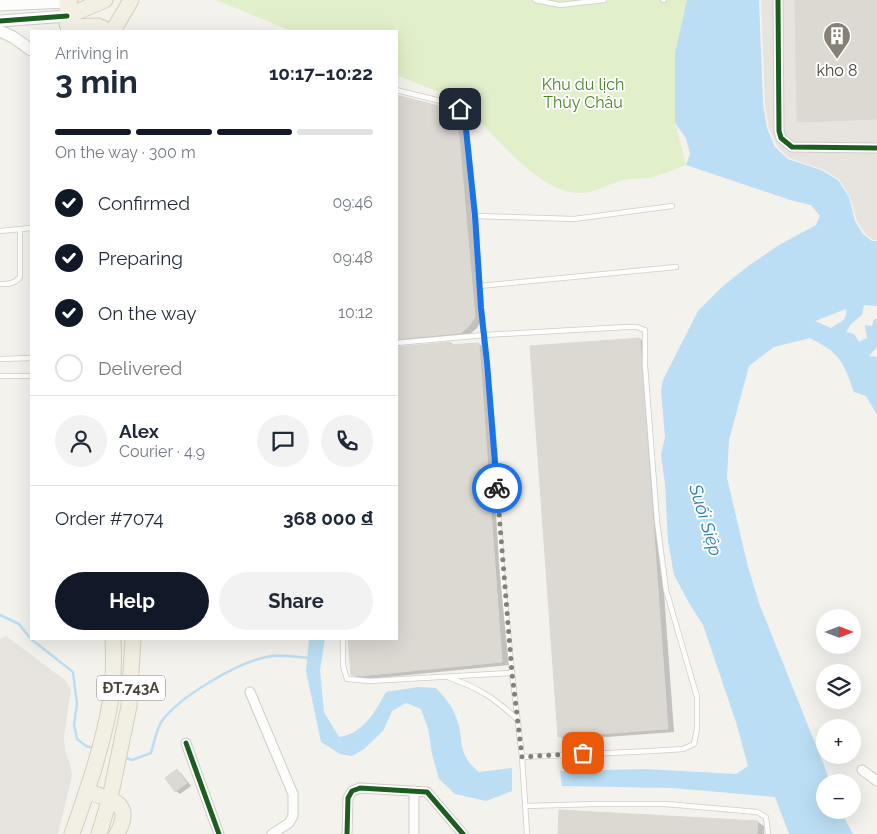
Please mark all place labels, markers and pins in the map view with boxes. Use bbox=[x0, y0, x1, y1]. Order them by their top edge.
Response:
building icon: kho 8 bbox=[822, 21, 852, 60]
place label: kho 8 bbox=[817, 61, 857, 80]
pin bbox=[439, 88, 481, 130]
pin bbox=[562, 732, 604, 774]

